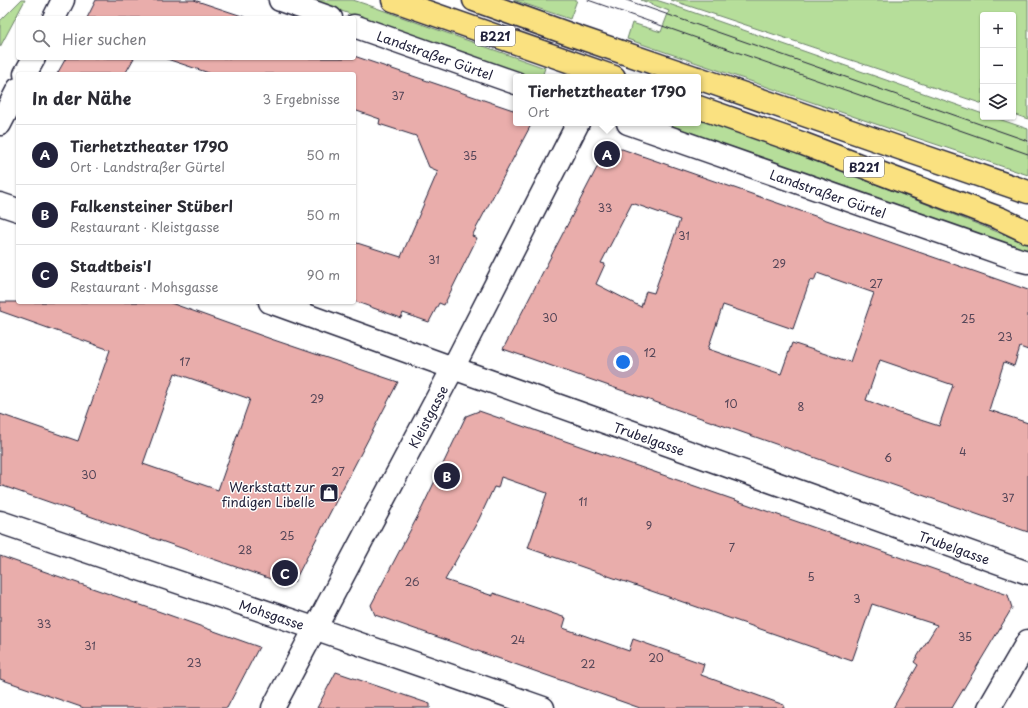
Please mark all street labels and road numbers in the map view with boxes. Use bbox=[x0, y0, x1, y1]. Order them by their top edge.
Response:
street label: Landstraßer Gürtel bbox=[375, 25, 496, 84]
road number: B221 bbox=[475, 26, 515, 46]
road number: B221 bbox=[844, 157, 884, 177]
street label: Landstraßer Gürtel bbox=[767, 164, 889, 222]
street label: Kleistgasse bbox=[403, 382, 452, 451]
street label: Trubelgasse bbox=[611, 417, 688, 459]
street label: Trubelgasse bbox=[916, 525, 993, 568]
street label: Mohsgasse bbox=[237, 594, 307, 634]

